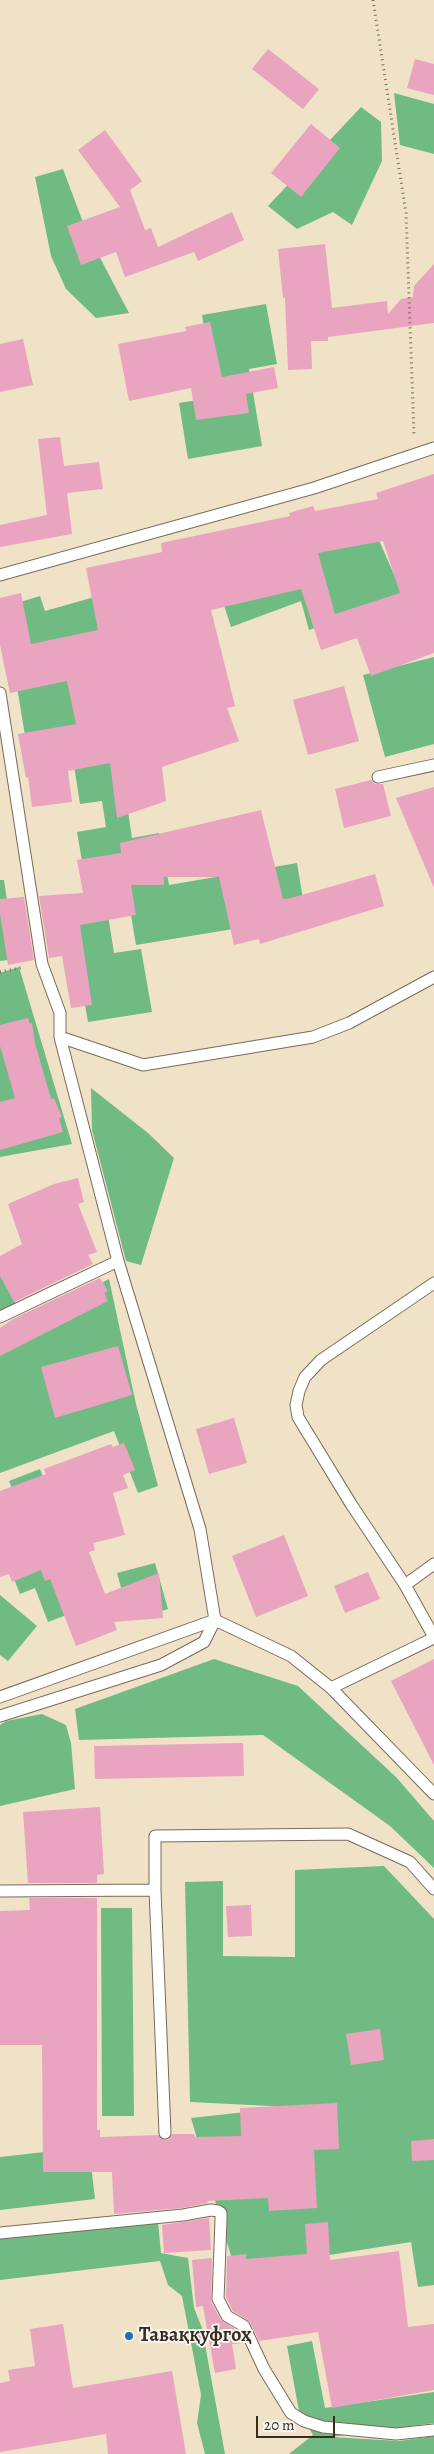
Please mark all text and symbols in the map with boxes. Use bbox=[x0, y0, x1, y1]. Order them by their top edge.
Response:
place label: Таваққуфгоҳ bbox=[139, 2324, 252, 2348]
marker: Таваққуфгоҳ bbox=[123, 2330, 135, 2342]
scale bar bbox=[259, 2406, 338, 2438]
text: 20 m bbox=[264, 2415, 295, 2435]

